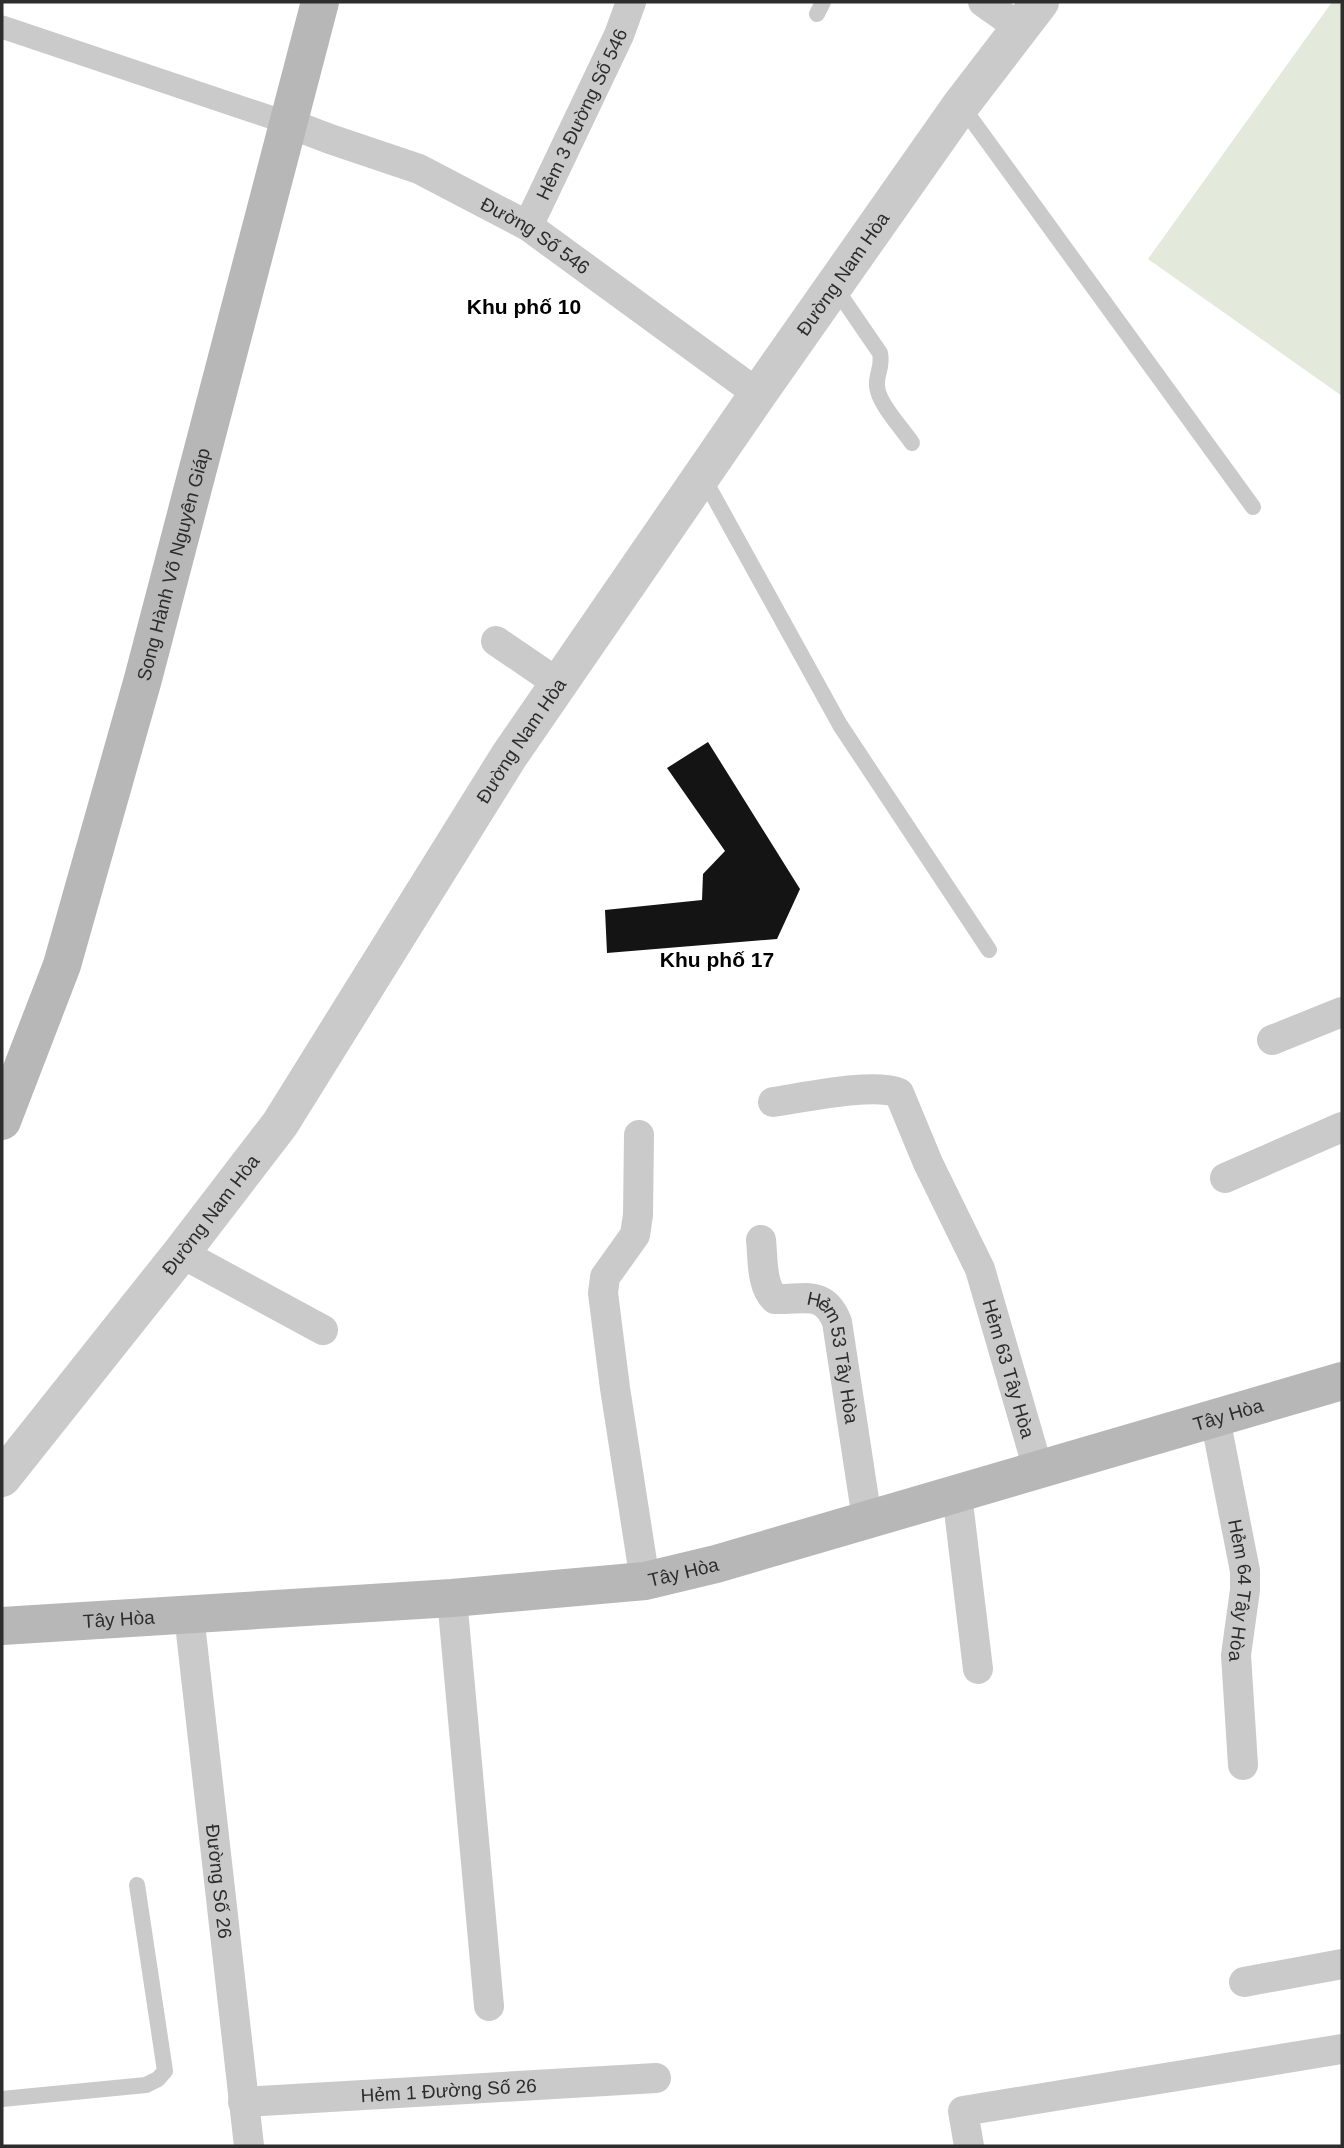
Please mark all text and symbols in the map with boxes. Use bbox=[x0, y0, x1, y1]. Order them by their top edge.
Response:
street label: Hẻm 3 Đường Số 546 bbox=[532, 26, 631, 203]
street label: Đường Số 546 bbox=[477, 193, 594, 278]
street label: Đường Nam Hòa bbox=[792, 208, 893, 339]
district label: Khu phố 10 bbox=[467, 295, 581, 318]
street label: Song Hành Võ Nguyên Giáp bbox=[132, 445, 214, 683]
street label: Đường Nam Hòa bbox=[472, 674, 570, 807]
district label: Khu phố 17 bbox=[660, 948, 774, 971]
street label: Đường Nam Hòa bbox=[158, 1150, 263, 1279]
street label: Hẻm 53 Tây Hòa bbox=[805, 1287, 863, 1425]
street label: Hẻm 63 Tây Hòa bbox=[979, 1297, 1039, 1441]
street label: Tây Hòa bbox=[1191, 1394, 1266, 1435]
street label: Hẻm 64 Tây Hòa bbox=[1225, 1517, 1256, 1662]
street label: Tây Hòa bbox=[646, 1553, 721, 1590]
street label: Tây Hòa bbox=[82, 1606, 156, 1631]
street label: Đường Số 26 bbox=[202, 1823, 236, 1940]
street label: Hẻm 1 Đường Số 26 bbox=[360, 2074, 537, 2106]

